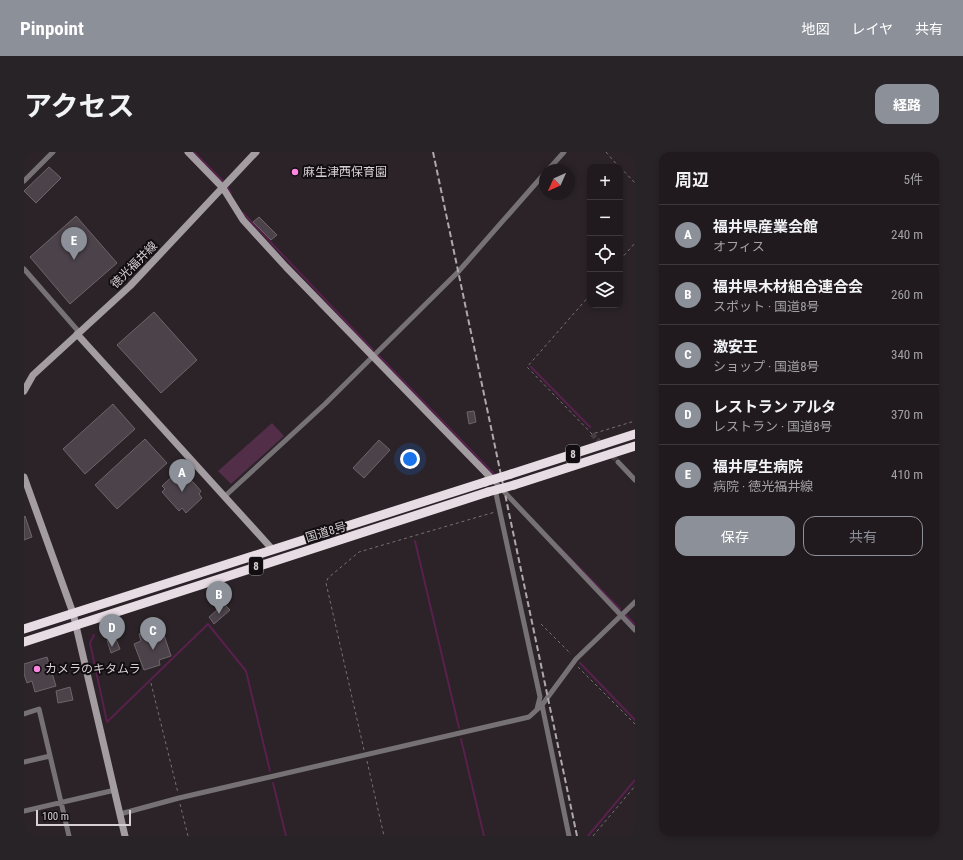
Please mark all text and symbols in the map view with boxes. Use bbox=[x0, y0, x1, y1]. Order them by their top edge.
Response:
text: Pinpoint bbox=[20, 17, 84, 40]
text: 地図 bbox=[801, 21, 829, 37]
text: レイヤ bbox=[851, 21, 893, 37]
text: 共有 bbox=[915, 21, 943, 37]
button: 経路 bbox=[875, 84, 939, 124]
text: アクセス bbox=[24, 90, 135, 123]
north arrow bbox=[539, 164, 575, 200]
map controls bbox=[587, 164, 623, 308]
button: + bbox=[587, 164, 623, 200]
place label: 麻生津西保育園 bbox=[303, 165, 387, 179]
marker: 麻生津西保育園 bbox=[290, 167, 300, 177]
text: 周辺 bbox=[675, 170, 709, 190]
text: 5件 bbox=[904, 172, 923, 187]
button: − bbox=[587, 200, 623, 236]
text: 福井県産業会館 bbox=[713, 218, 818, 236]
pin: E bbox=[61, 227, 87, 260]
text: A bbox=[684, 227, 692, 242]
text: 240 m bbox=[891, 227, 923, 242]
button: locate bbox=[587, 236, 623, 272]
street label: 徳光福井線 bbox=[108, 239, 160, 291]
text: オフィス bbox=[713, 239, 765, 254]
button: layers bbox=[587, 272, 623, 308]
text: 福井県木材組合連合会 bbox=[713, 278, 863, 296]
text: B bbox=[684, 287, 692, 302]
text: 260 m bbox=[891, 287, 923, 302]
text: スポット · 国道8号 bbox=[713, 299, 820, 314]
text: 激安王 bbox=[713, 338, 758, 356]
text: C bbox=[684, 347, 692, 362]
text: 340 m bbox=[891, 347, 923, 362]
text: ショップ · 国道8号 bbox=[713, 359, 820, 374]
text: レストラン アルタ bbox=[713, 398, 836, 416]
text: D bbox=[684, 407, 692, 422]
text: 370 m bbox=[891, 407, 923, 422]
text: レストラン · 国道8号 bbox=[713, 419, 833, 434]
road number: 8 bbox=[566, 445, 580, 463]
your location bbox=[400, 449, 420, 469]
text: 福井厚生病院 bbox=[713, 458, 803, 476]
pin: A bbox=[169, 459, 195, 492]
text: E bbox=[685, 467, 691, 482]
text: 410 m bbox=[891, 467, 923, 482]
text: 病院 · 徳光福井線 bbox=[713, 479, 813, 494]
button: 保存 bbox=[675, 516, 795, 556]
button: 共有 bbox=[803, 516, 923, 556]
street label: 国道8号 bbox=[304, 519, 348, 545]
road number: 8 bbox=[249, 557, 263, 575]
pin: B bbox=[206, 581, 232, 614]
pin: D bbox=[99, 614, 125, 647]
pin: C bbox=[140, 617, 166, 650]
place label: カメラのキタムラ bbox=[45, 662, 140, 676]
marker: カメラのキタムラ bbox=[32, 664, 42, 674]
scale bar bbox=[36, 808, 131, 827]
text: 100 m bbox=[42, 810, 69, 823]

